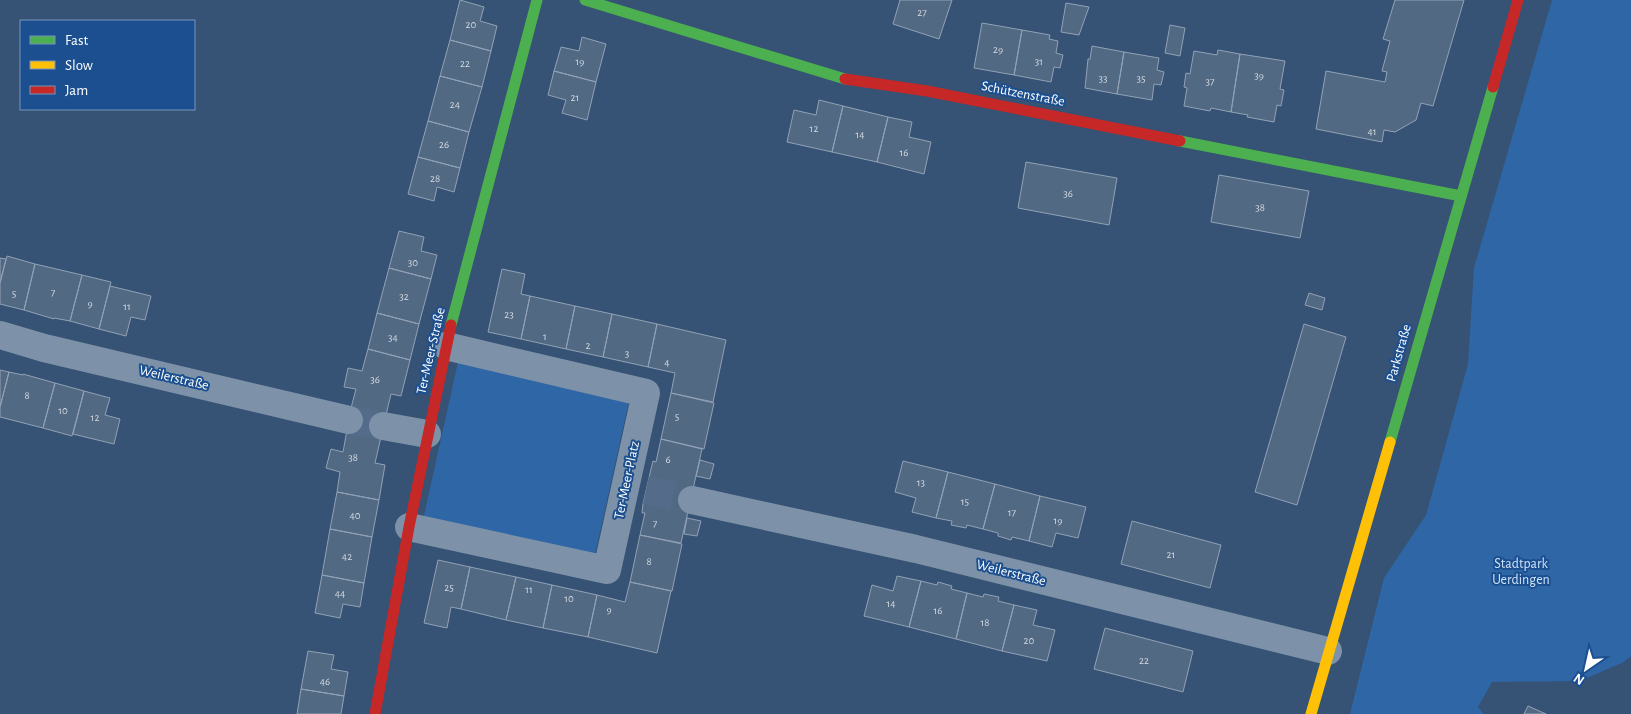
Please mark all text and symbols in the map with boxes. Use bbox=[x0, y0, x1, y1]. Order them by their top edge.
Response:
house number: 27 bbox=[917, 7, 927, 18]
house number: 20 bbox=[466, 19, 477, 30]
legend bbox=[20, 20, 195, 110]
text: Fast bbox=[65, 33, 89, 48]
house number: 29 bbox=[993, 44, 1003, 55]
house number: 19 bbox=[576, 56, 584, 67]
house number: 31 bbox=[1035, 56, 1043, 67]
text: Slow bbox=[65, 58, 93, 73]
house number: 22 bbox=[460, 58, 470, 69]
house number: 39 bbox=[1254, 70, 1264, 81]
house number: 33 bbox=[1098, 73, 1108, 84]
house number: 35 bbox=[1136, 73, 1146, 84]
house number: 37 bbox=[1205, 76, 1215, 87]
street label: Schützenstraße bbox=[980, 79, 1066, 109]
text: Jam bbox=[65, 83, 88, 98]
house number: 21 bbox=[571, 92, 579, 103]
house number: 24 bbox=[450, 99, 460, 110]
house number: 12 bbox=[810, 123, 818, 134]
house number: 41 bbox=[1367, 126, 1377, 137]
house number: 14 bbox=[855, 129, 865, 140]
house number: 26 bbox=[439, 139, 449, 150]
house number: 16 bbox=[900, 147, 908, 158]
house number: 28 bbox=[430, 173, 440, 184]
house number: 36 bbox=[1063, 188, 1073, 199]
house number: 38 bbox=[1255, 202, 1265, 213]
house number: 30 bbox=[408, 257, 418, 268]
house number: 7 bbox=[51, 287, 56, 298]
house number: 5 bbox=[12, 288, 17, 299]
house number: 32 bbox=[399, 291, 409, 302]
house number: 9 bbox=[87, 298, 93, 309]
house number: 11 bbox=[123, 301, 131, 312]
street label: Ter-Meer-Straße bbox=[414, 306, 448, 396]
house number: 23 bbox=[504, 309, 514, 320]
street label: Parkstraße bbox=[1384, 323, 1414, 383]
house number: 1 bbox=[543, 331, 547, 342]
house number: 34 bbox=[388, 332, 398, 343]
house number: 2 bbox=[585, 340, 591, 351]
house number: 3 bbox=[625, 348, 630, 359]
house number: 4 bbox=[664, 357, 670, 368]
street label: Weilerstraße bbox=[138, 363, 210, 393]
house number: 36 bbox=[370, 374, 380, 385]
house number: 8 bbox=[24, 390, 30, 401]
house number: 10 bbox=[58, 405, 68, 416]
house number: 5 bbox=[675, 411, 680, 422]
house number: 12 bbox=[91, 412, 99, 423]
street label: Ter-Meer-Platz bbox=[612, 440, 642, 520]
house number: 38 bbox=[348, 452, 358, 463]
house number: 6 bbox=[665, 454, 671, 465]
house number: 13 bbox=[917, 477, 926, 488]
house number: 15 bbox=[961, 496, 970, 507]
house number: 17 bbox=[1008, 507, 1017, 518]
house number: 40 bbox=[349, 510, 361, 521]
house number: 19 bbox=[1054, 515, 1062, 526]
house number: 7 bbox=[653, 518, 658, 529]
house number: 21 bbox=[1167, 549, 1175, 560]
house number: 42 bbox=[342, 551, 352, 562]
house number: 8 bbox=[646, 556, 652, 567]
park label: Stadtpark Uerdingen bbox=[1492, 557, 1550, 587]
street label: Weilerstraße bbox=[975, 558, 1047, 588]
house number: 25 bbox=[444, 582, 454, 593]
house number: 11 bbox=[525, 584, 533, 595]
house number: 44 bbox=[335, 588, 345, 599]
house number: 10 bbox=[564, 593, 574, 604]
house number: 14 bbox=[886, 598, 896, 609]
house number: 9 bbox=[606, 604, 612, 615]
house number: 16 bbox=[934, 605, 942, 616]
house number: 18 bbox=[981, 617, 990, 628]
house number: 20 bbox=[1024, 635, 1035, 646]
north arrow bbox=[1561, 644, 1611, 694]
house number: 22 bbox=[1139, 655, 1149, 666]
text: N bbox=[1571, 670, 1587, 687]
house number: 46 bbox=[320, 676, 330, 687]

